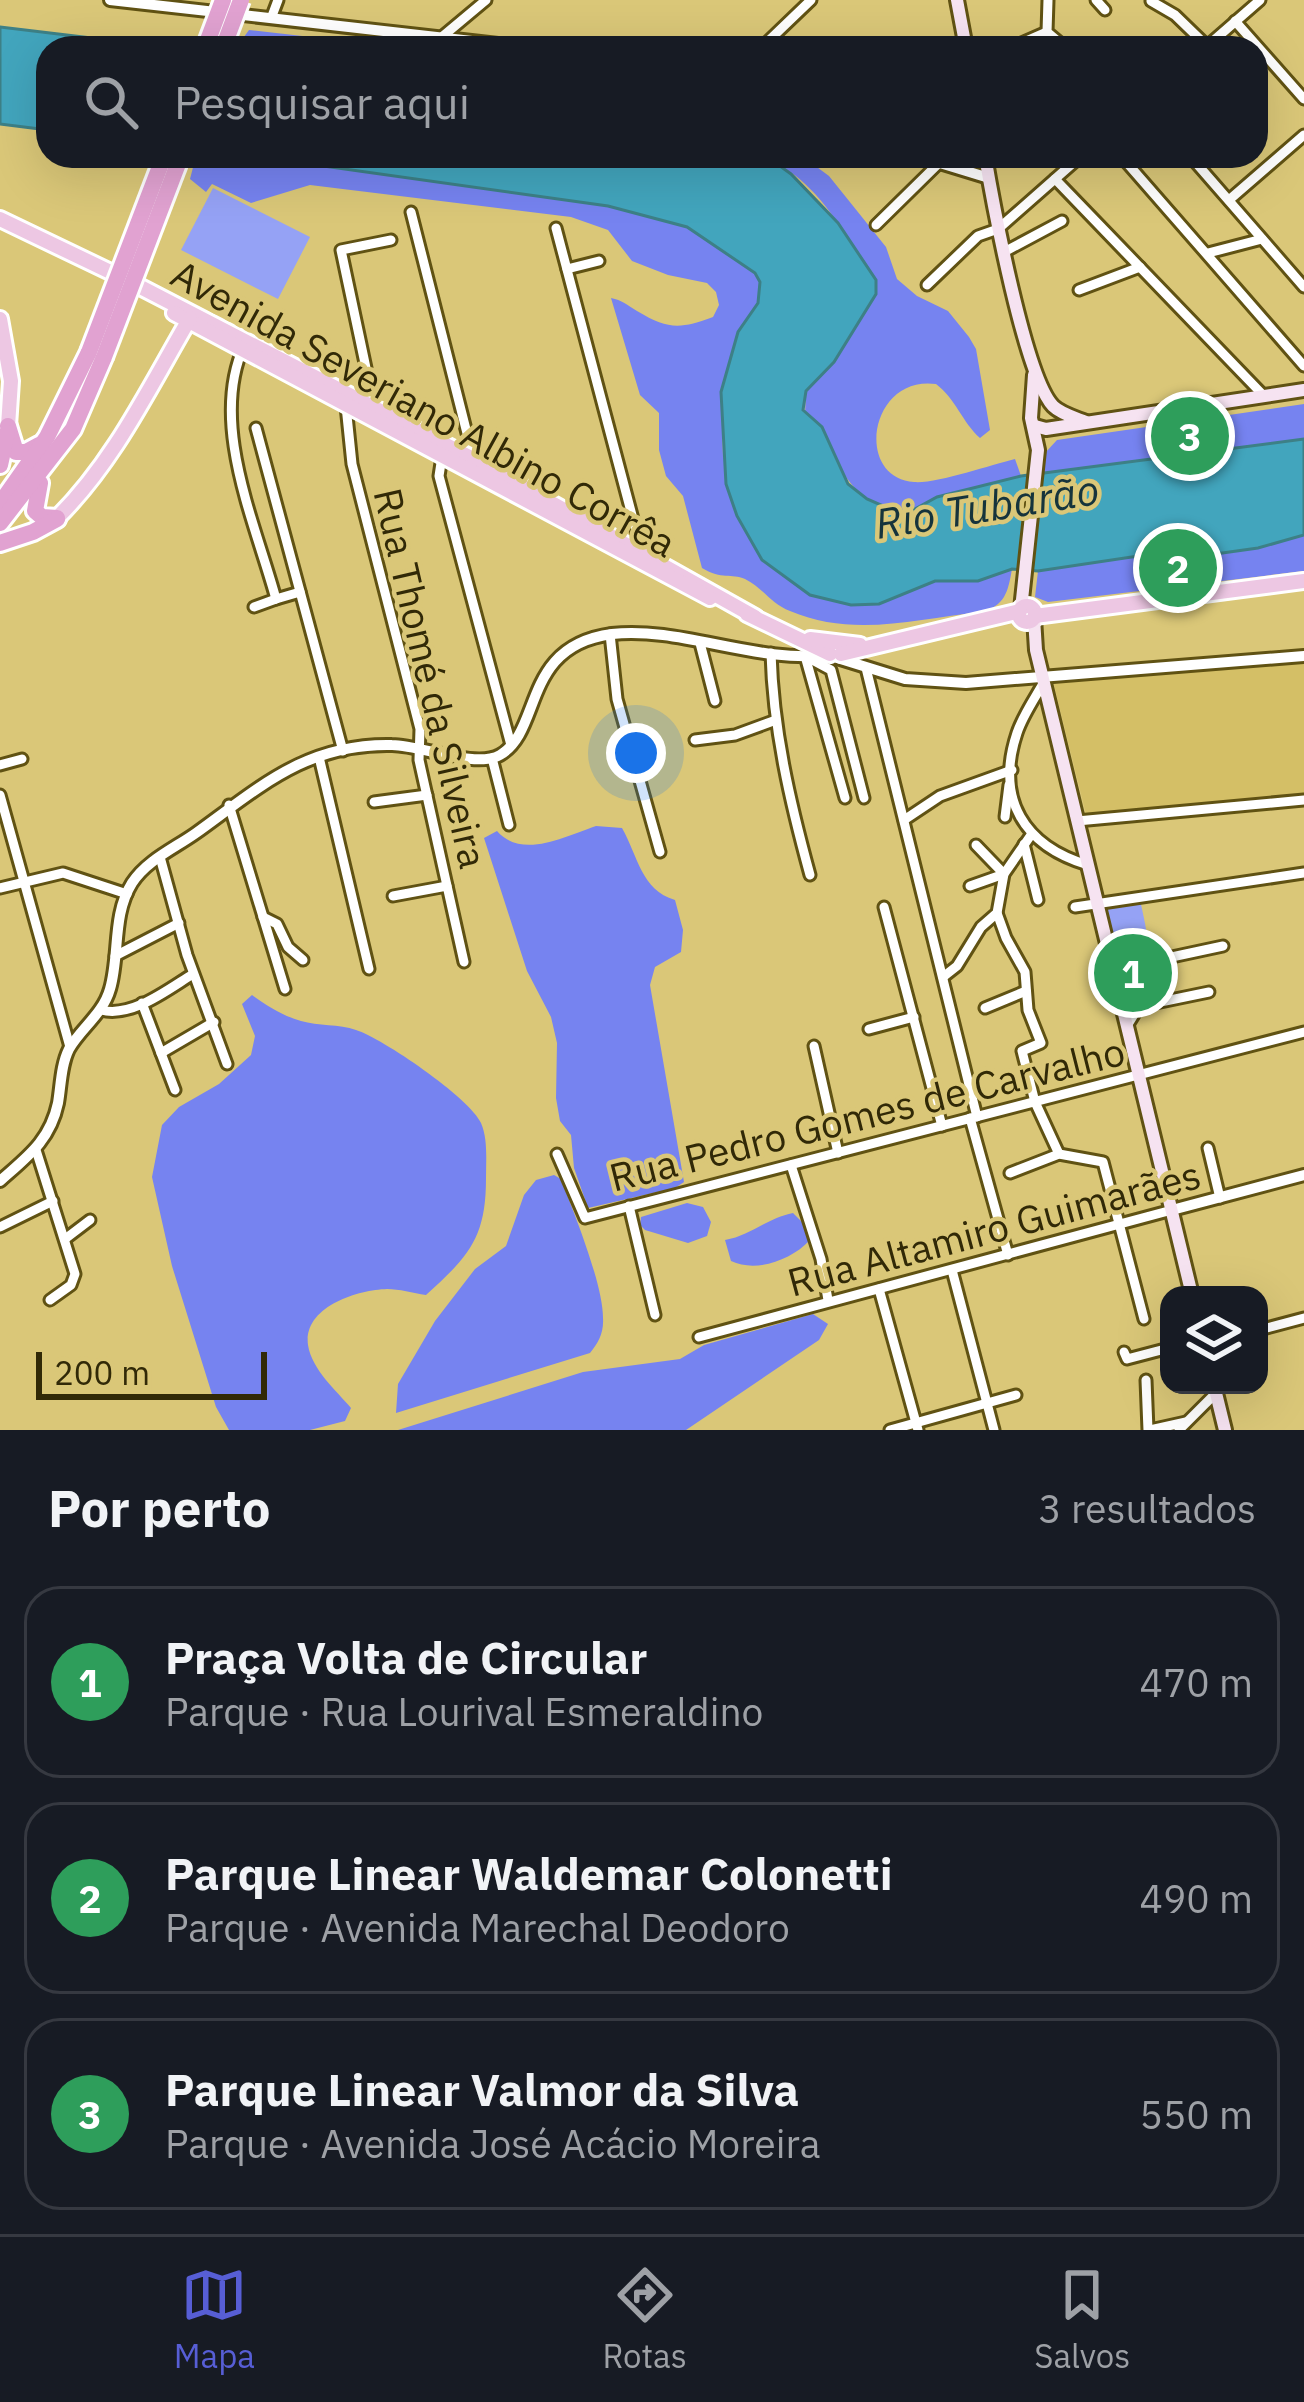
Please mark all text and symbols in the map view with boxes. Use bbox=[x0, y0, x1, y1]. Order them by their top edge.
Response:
search box bbox=[36, 36, 1268, 168]
icon: search bbox=[78, 69, 144, 135]
text: Pesquisar aqui bbox=[174, 73, 470, 131]
street label: Avenida Severiano Albino Corrêa bbox=[163, 248, 685, 568]
pin: 3 bbox=[1151, 391, 1229, 481]
water label: Rio Tubarão bbox=[871, 461, 1103, 551]
street label: Rua Thomé da Silveira bbox=[362, 483, 500, 873]
pin: 2 bbox=[1139, 523, 1217, 613]
your location bbox=[606, 723, 666, 783]
pin: 1 bbox=[1094, 928, 1172, 1018]
street label: Rua Pedro Gomes de Carvalho bbox=[604, 1025, 1130, 1203]
street label: Rua Altamiro Guimarães bbox=[782, 1148, 1206, 1308]
map controls bbox=[1160, 1286, 1268, 1394]
button: layers bbox=[1160, 1286, 1268, 1394]
scale bar bbox=[36, 1346, 267, 1399]
text: 200 m bbox=[54, 1351, 150, 1394]
text: Por perto bbox=[48, 1475, 270, 1541]
text: 3 resultados bbox=[1038, 1483, 1256, 1534]
text: Praça Volta de Circular bbox=[165, 1628, 648, 1686]
text: 1 bbox=[78, 1657, 102, 1708]
text: 470 m bbox=[1140, 1657, 1253, 1708]
text: Parque · Rua Lourival Esmeraldino bbox=[165, 1686, 763, 1737]
text: Parque Linear Waldemar Colonetti bbox=[165, 1844, 893, 1902]
text: 2 bbox=[78, 1873, 102, 1924]
text: 490 m bbox=[1140, 1873, 1253, 1924]
text: Parque · Avenida Marechal Deodoro bbox=[165, 1902, 790, 1953]
text: Parque Linear Valmor da Silva bbox=[165, 2060, 799, 2118]
text: 3 bbox=[78, 2089, 102, 2140]
text: 550 m bbox=[1140, 2089, 1253, 2140]
text: Parque · Avenida José Acácio Moreira bbox=[165, 2118, 820, 2169]
tab: Mapa bbox=[174, 2262, 255, 2377]
tab: Rotas bbox=[602, 2262, 687, 2377]
tab: Salvos bbox=[1034, 2262, 1130, 2377]

